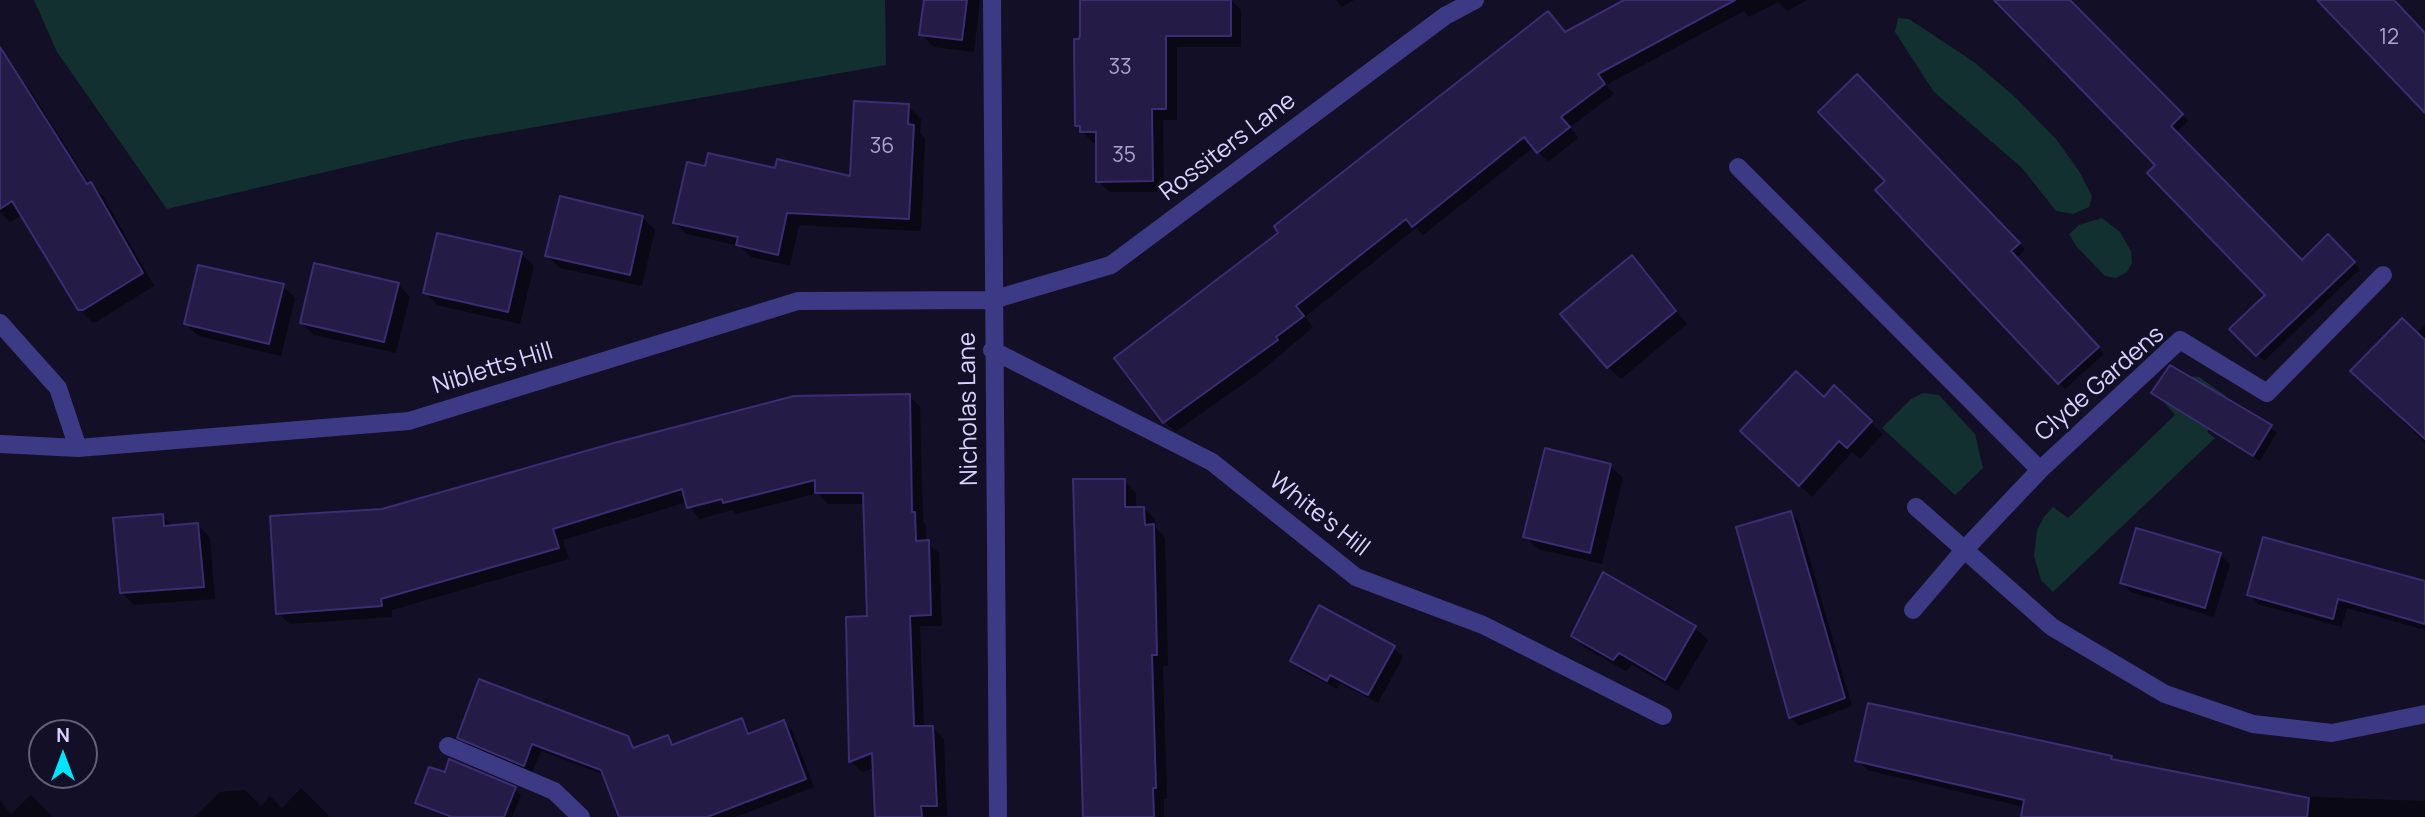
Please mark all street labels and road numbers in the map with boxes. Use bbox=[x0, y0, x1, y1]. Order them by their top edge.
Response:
street label: Rossiters Lane bbox=[1154, 87, 1302, 207]
street label: Clyde Gardens bbox=[2030, 320, 2170, 448]
street label: Nicholas Lane bbox=[953, 332, 985, 486]
street label: Nibletts Hill bbox=[429, 337, 557, 401]
street label: White's Hill bbox=[1263, 467, 1375, 563]

